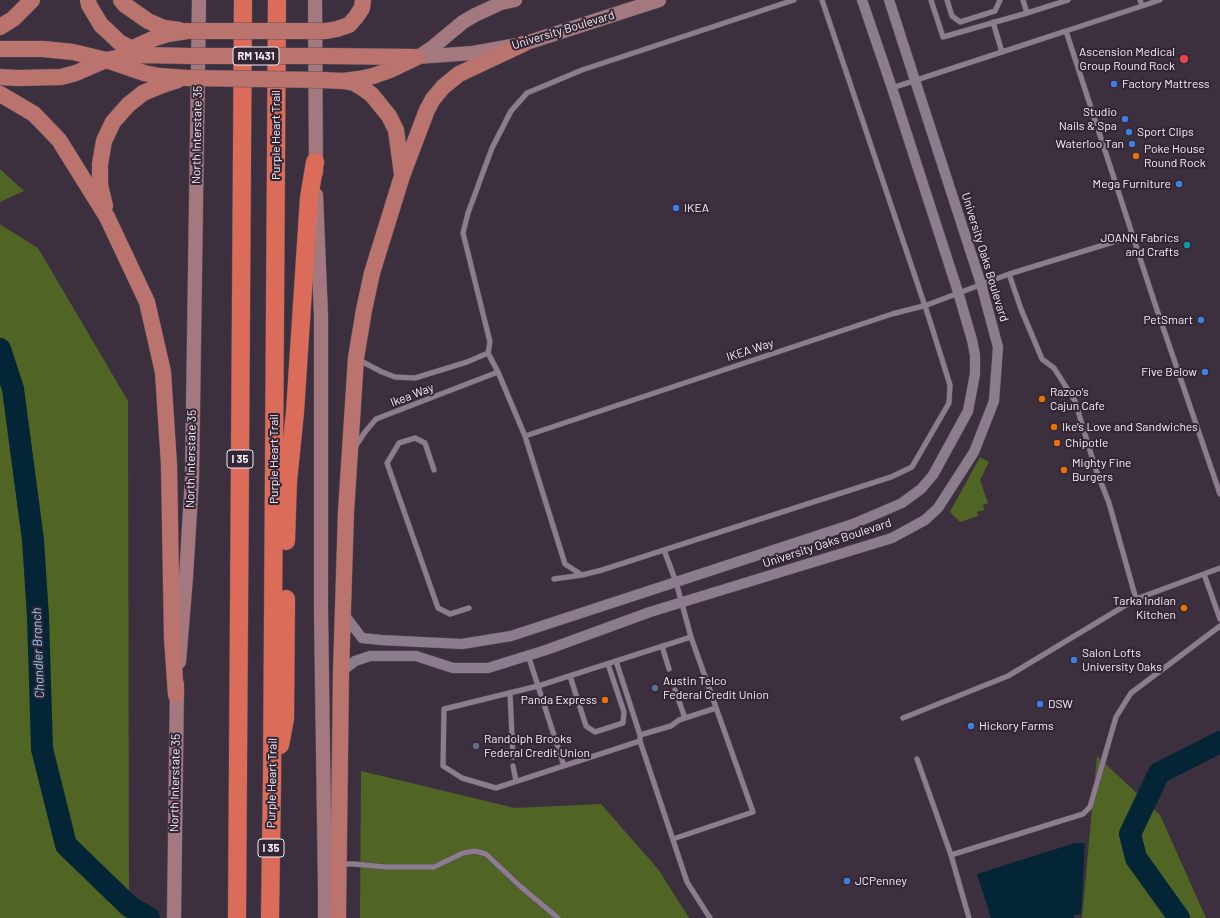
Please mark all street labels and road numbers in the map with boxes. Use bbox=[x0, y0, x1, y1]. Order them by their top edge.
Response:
street label: University Boulevard bbox=[510, 8, 616, 52]
road number: RM 1431 bbox=[233, 47, 279, 65]
street label: North Interstate 35 bbox=[189, 86, 205, 184]
street label: Purple Heart Trail bbox=[269, 90, 283, 180]
street label: University Oaks Boulevard bbox=[958, 191, 1012, 323]
street label: IKEA Way bbox=[725, 336, 775, 364]
street label: Ikea Way bbox=[388, 380, 436, 410]
street label: North Interstate 35 bbox=[183, 410, 199, 508]
street label: Purple Heart Trail bbox=[267, 414, 281, 504]
road number: I 35 bbox=[227, 450, 253, 468]
street label: University Oaks Boulevard bbox=[761, 515, 893, 571]
street label: North Interstate 35 bbox=[167, 734, 183, 832]
street label: Purple Heart Trail bbox=[264, 738, 280, 828]
road number: I 35 bbox=[258, 839, 284, 857]

